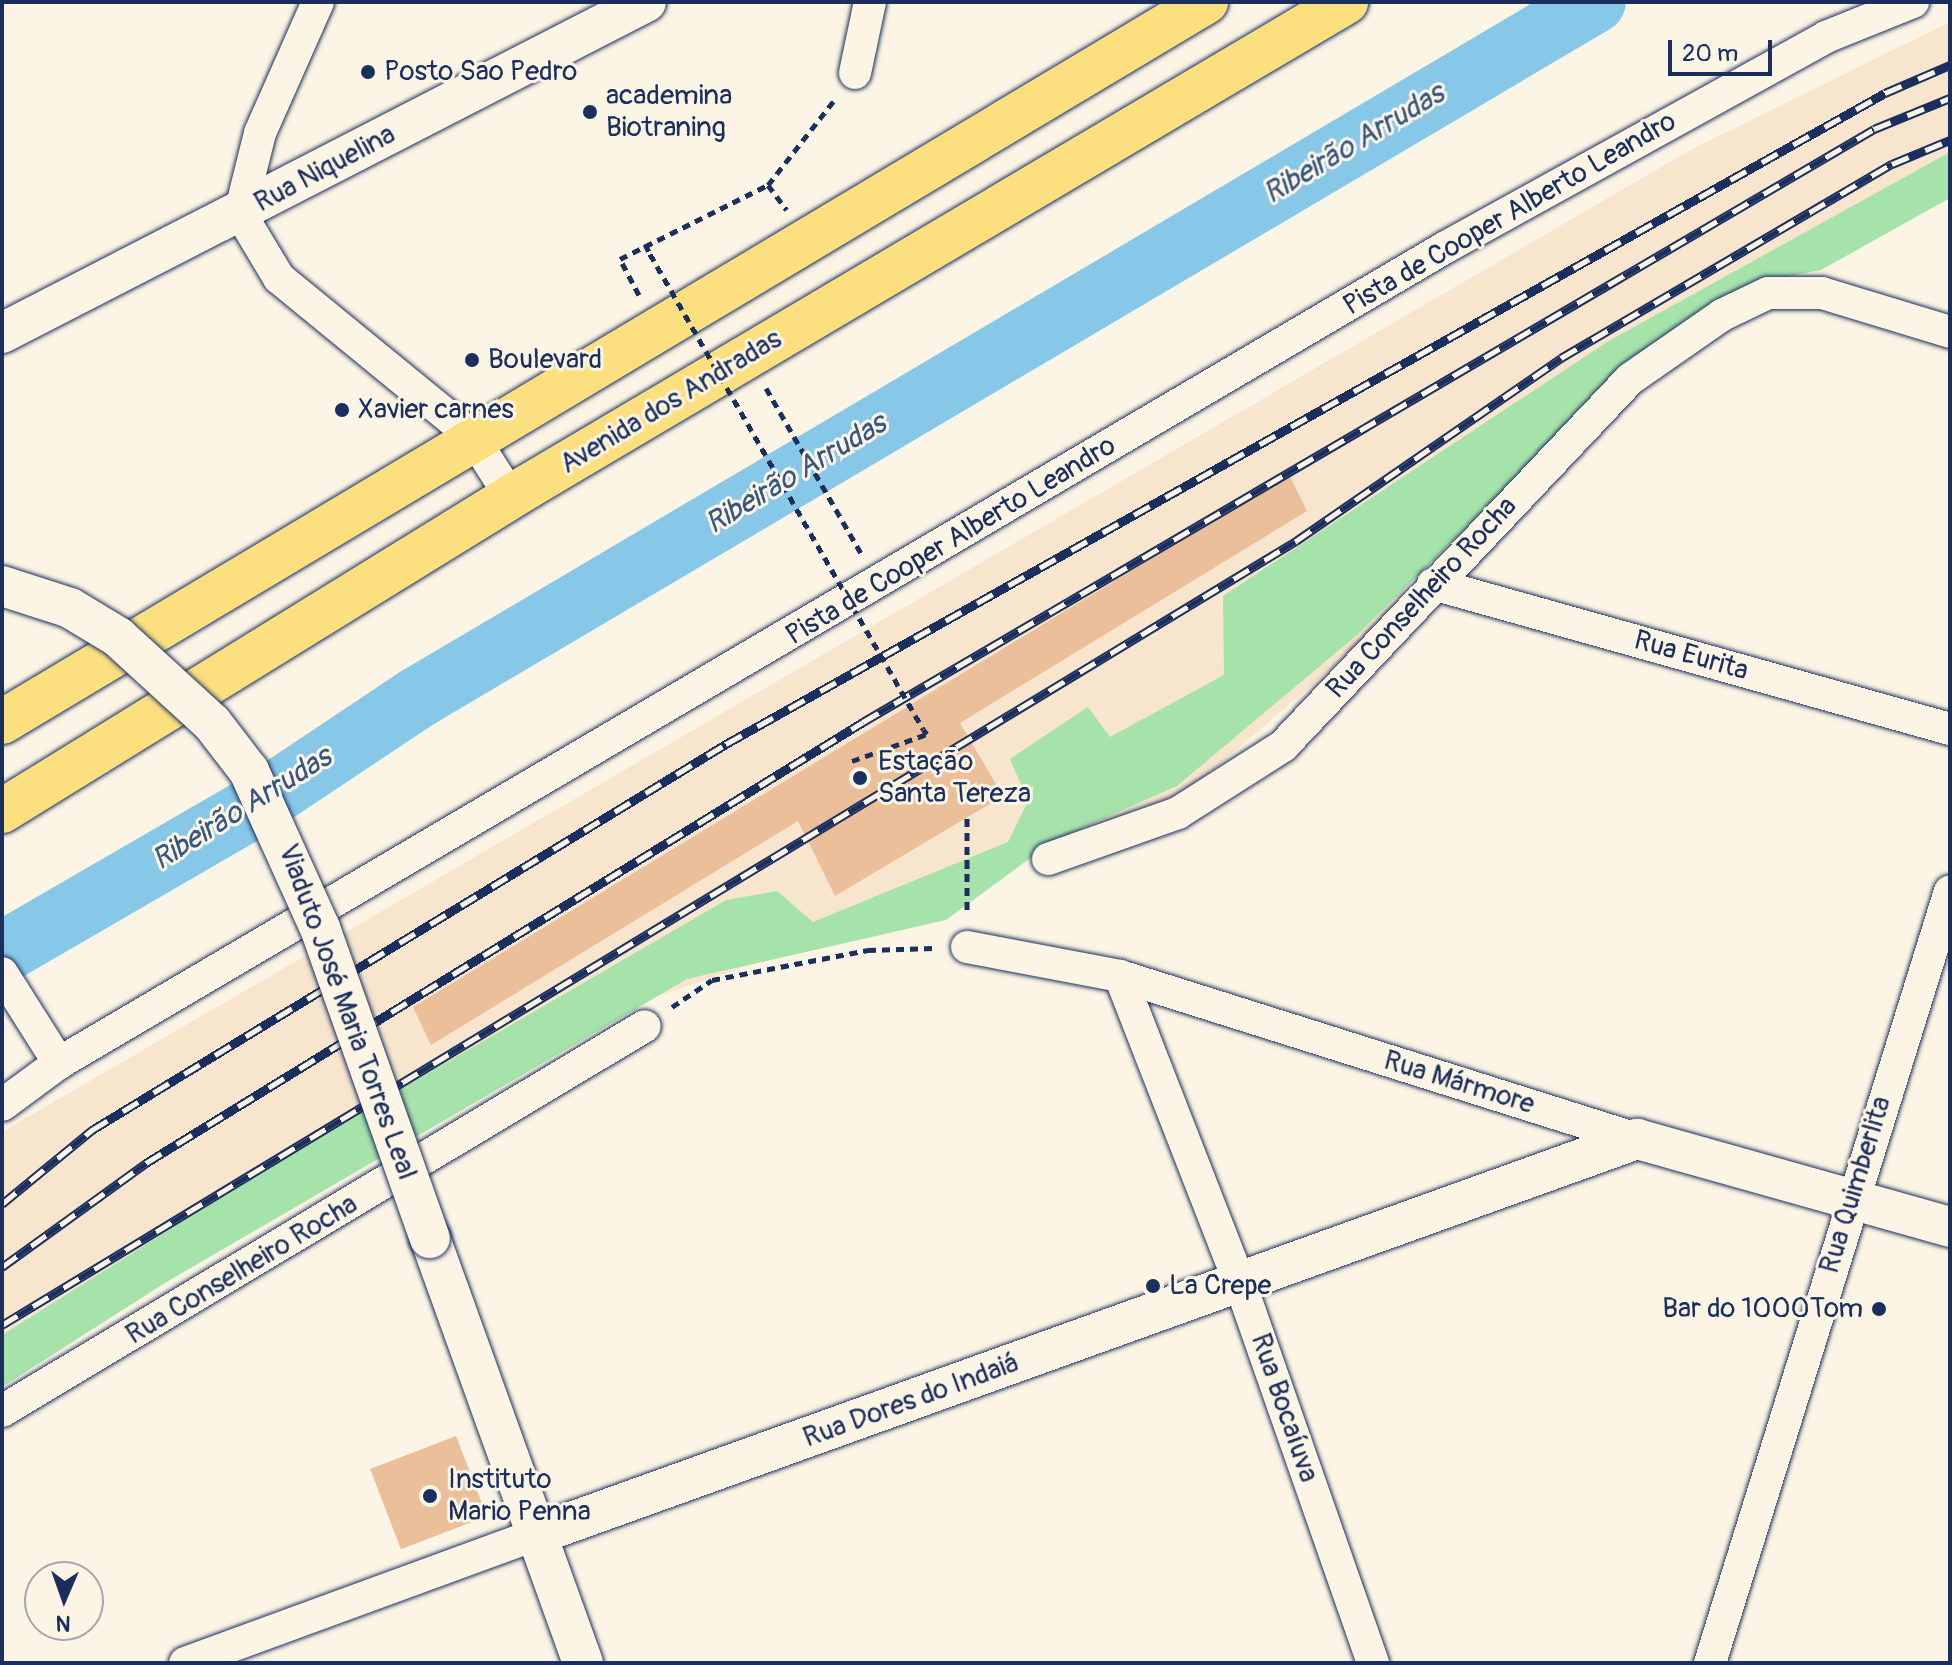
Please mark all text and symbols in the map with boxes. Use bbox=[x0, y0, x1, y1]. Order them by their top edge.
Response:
scale bar bbox=[1672, 24, 1776, 74]
text: 20 m bbox=[1682, 39, 1738, 68]
place label: Posto Sao Pedro bbox=[384, 55, 577, 89]
marker: Posto Sao Pedro bbox=[359, 63, 377, 81]
water label: Ribeirão Arrudas bbox=[1257, 76, 1451, 212]
place label: academina Biotraning bbox=[606, 79, 732, 145]
marker: academina Biotraning bbox=[581, 103, 599, 121]
street label: Pista de Cooper Alberto Leandro bbox=[1338, 105, 1682, 323]
street label: Rua Niquelina bbox=[249, 118, 401, 220]
street label: Avenida dos Andradas bbox=[554, 323, 788, 481]
place label: Boulevard bbox=[488, 343, 602, 377]
marker: Boulevard bbox=[463, 351, 481, 369]
place label: Xavier carnes bbox=[358, 393, 514, 427]
marker: Xavier carnes bbox=[333, 401, 351, 419]
water label: Ribeirão Arrudas bbox=[699, 406, 893, 542]
street label: Pista de Cooper Alberto Leandro bbox=[780, 429, 1122, 653]
street label: Rua Conselheiro Rocha bbox=[1320, 490, 1524, 706]
street label: Rua Eurita bbox=[1630, 624, 1752, 688]
water label: Ribeirão Arrudas bbox=[146, 740, 338, 878]
place label: Estação Santa Tereza bbox=[878, 745, 1031, 811]
marker: Estação Santa Tereza bbox=[849, 767, 871, 789]
street label: Viaduto José Maria Torres Leal bbox=[271, 840, 423, 1184]
street label: Rua Mármore bbox=[1380, 1044, 1538, 1122]
street label: Rua Quimberlita bbox=[1813, 1092, 1899, 1278]
street label: Rua Conselheiro Rocha bbox=[120, 1188, 364, 1352]
place label: La Crepe bbox=[1169, 1269, 1271, 1303]
marker: La Crepe bbox=[1144, 1277, 1162, 1295]
place label: Bar do 1000Tom bbox=[1662, 1292, 1863, 1326]
marker: Bar do 1000Tom bbox=[1870, 1300, 1888, 1318]
street label: Rua Bocaíuva bbox=[1243, 1329, 1325, 1487]
street label: Rua Dores do Indaiá bbox=[799, 1346, 1023, 1456]
place label: Instituto Mario Penna bbox=[448, 1463, 591, 1529]
marker: Instituto Mario Penna bbox=[419, 1485, 441, 1507]
north arrow bbox=[24, 1561, 104, 1641]
text: N bbox=[55, 1609, 71, 1637]

